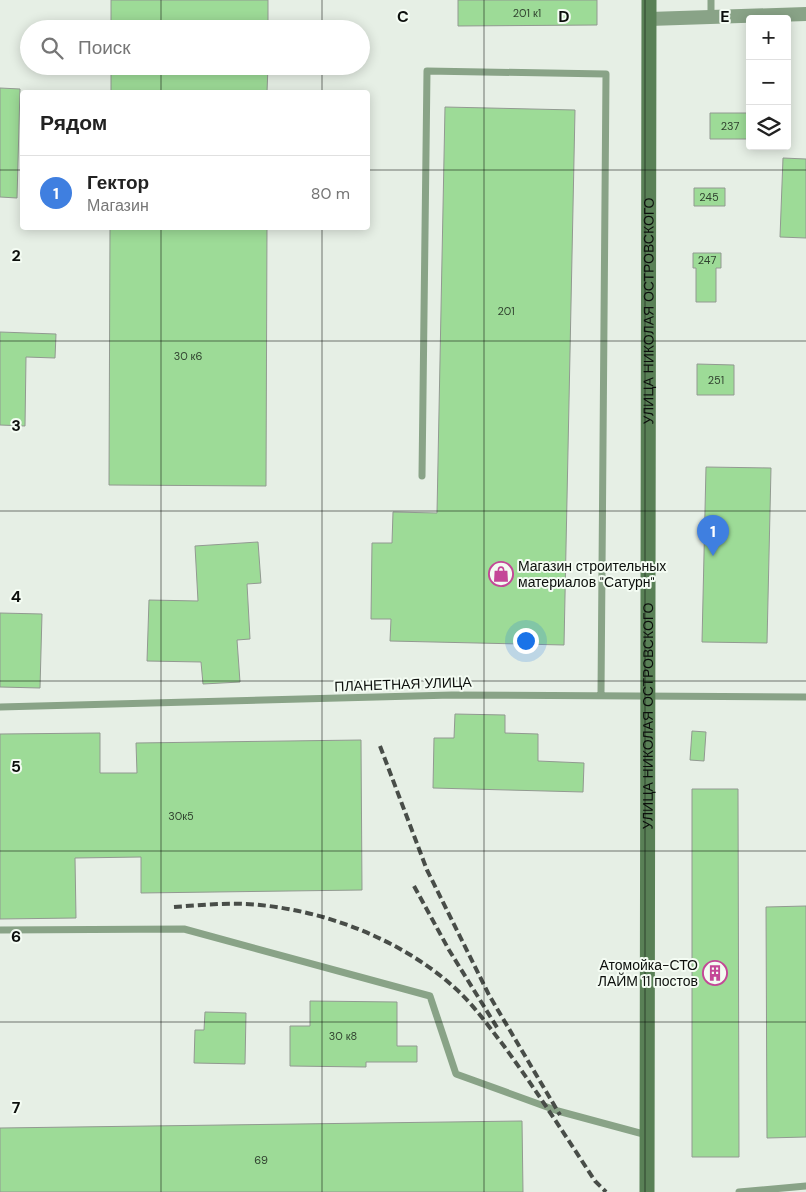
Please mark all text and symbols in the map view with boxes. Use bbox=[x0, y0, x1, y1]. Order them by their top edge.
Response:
text: C bbox=[397, 6, 409, 27]
house number: 201 к1 bbox=[513, 6, 541, 20]
text: D bbox=[558, 6, 570, 27]
text: E bbox=[720, 6, 730, 27]
map controls bbox=[746, 15, 791, 150]
button: + bbox=[746, 15, 791, 60]
search box bbox=[20, 20, 370, 75]
icon: search bbox=[38, 34, 66, 62]
text: Поиск bbox=[78, 35, 131, 60]
button: − bbox=[746, 60, 791, 105]
button: layers bbox=[746, 105, 791, 150]
text: Рядом bbox=[40, 109, 107, 137]
house number: 237 bbox=[721, 119, 739, 133]
text: Гектор bbox=[87, 170, 149, 195]
text: 1 bbox=[53, 183, 59, 204]
text: 80 m bbox=[311, 183, 350, 204]
house number: 245 bbox=[699, 190, 719, 204]
text: Магазин bbox=[87, 195, 149, 216]
street label: УЛИЦА НИКОЛАЯ ОСТРОВСКОГО bbox=[639, 197, 658, 425]
text: 2 bbox=[11, 245, 21, 266]
house number: 247 bbox=[698, 253, 716, 267]
house number: 201 bbox=[497, 304, 515, 318]
house number: 30 к6 bbox=[174, 349, 202, 363]
house number: 251 bbox=[708, 373, 724, 387]
text: 3 bbox=[11, 415, 21, 436]
pin: 1 bbox=[697, 515, 729, 556]
place label: Магазин строительных материалов "Сатурн" bbox=[518, 557, 666, 591]
shop icon: Магазин строительных материалов "Сатурн" bbox=[488, 561, 514, 587]
text: 4 bbox=[11, 586, 21, 607]
street label: УЛИЦА НИКОЛАЯ ОСТРОВСКОГО bbox=[639, 602, 657, 830]
your location bbox=[513, 628, 539, 654]
street label: ПЛАНЕТНАЯ УЛИЦА bbox=[334, 673, 473, 695]
text: 5 bbox=[11, 756, 21, 777]
house number: 30к5 bbox=[168, 809, 194, 823]
text: 6 bbox=[11, 926, 21, 947]
place label: Атомойка-СТО ЛАЙМ 11 постов bbox=[598, 956, 698, 990]
building icon: Атомойка-СТО ЛАЙМ 11 постов bbox=[702, 960, 728, 986]
house number: 30 к8 bbox=[329, 1029, 357, 1043]
text: 7 bbox=[12, 1097, 21, 1118]
house number: 69 bbox=[254, 1153, 268, 1167]

